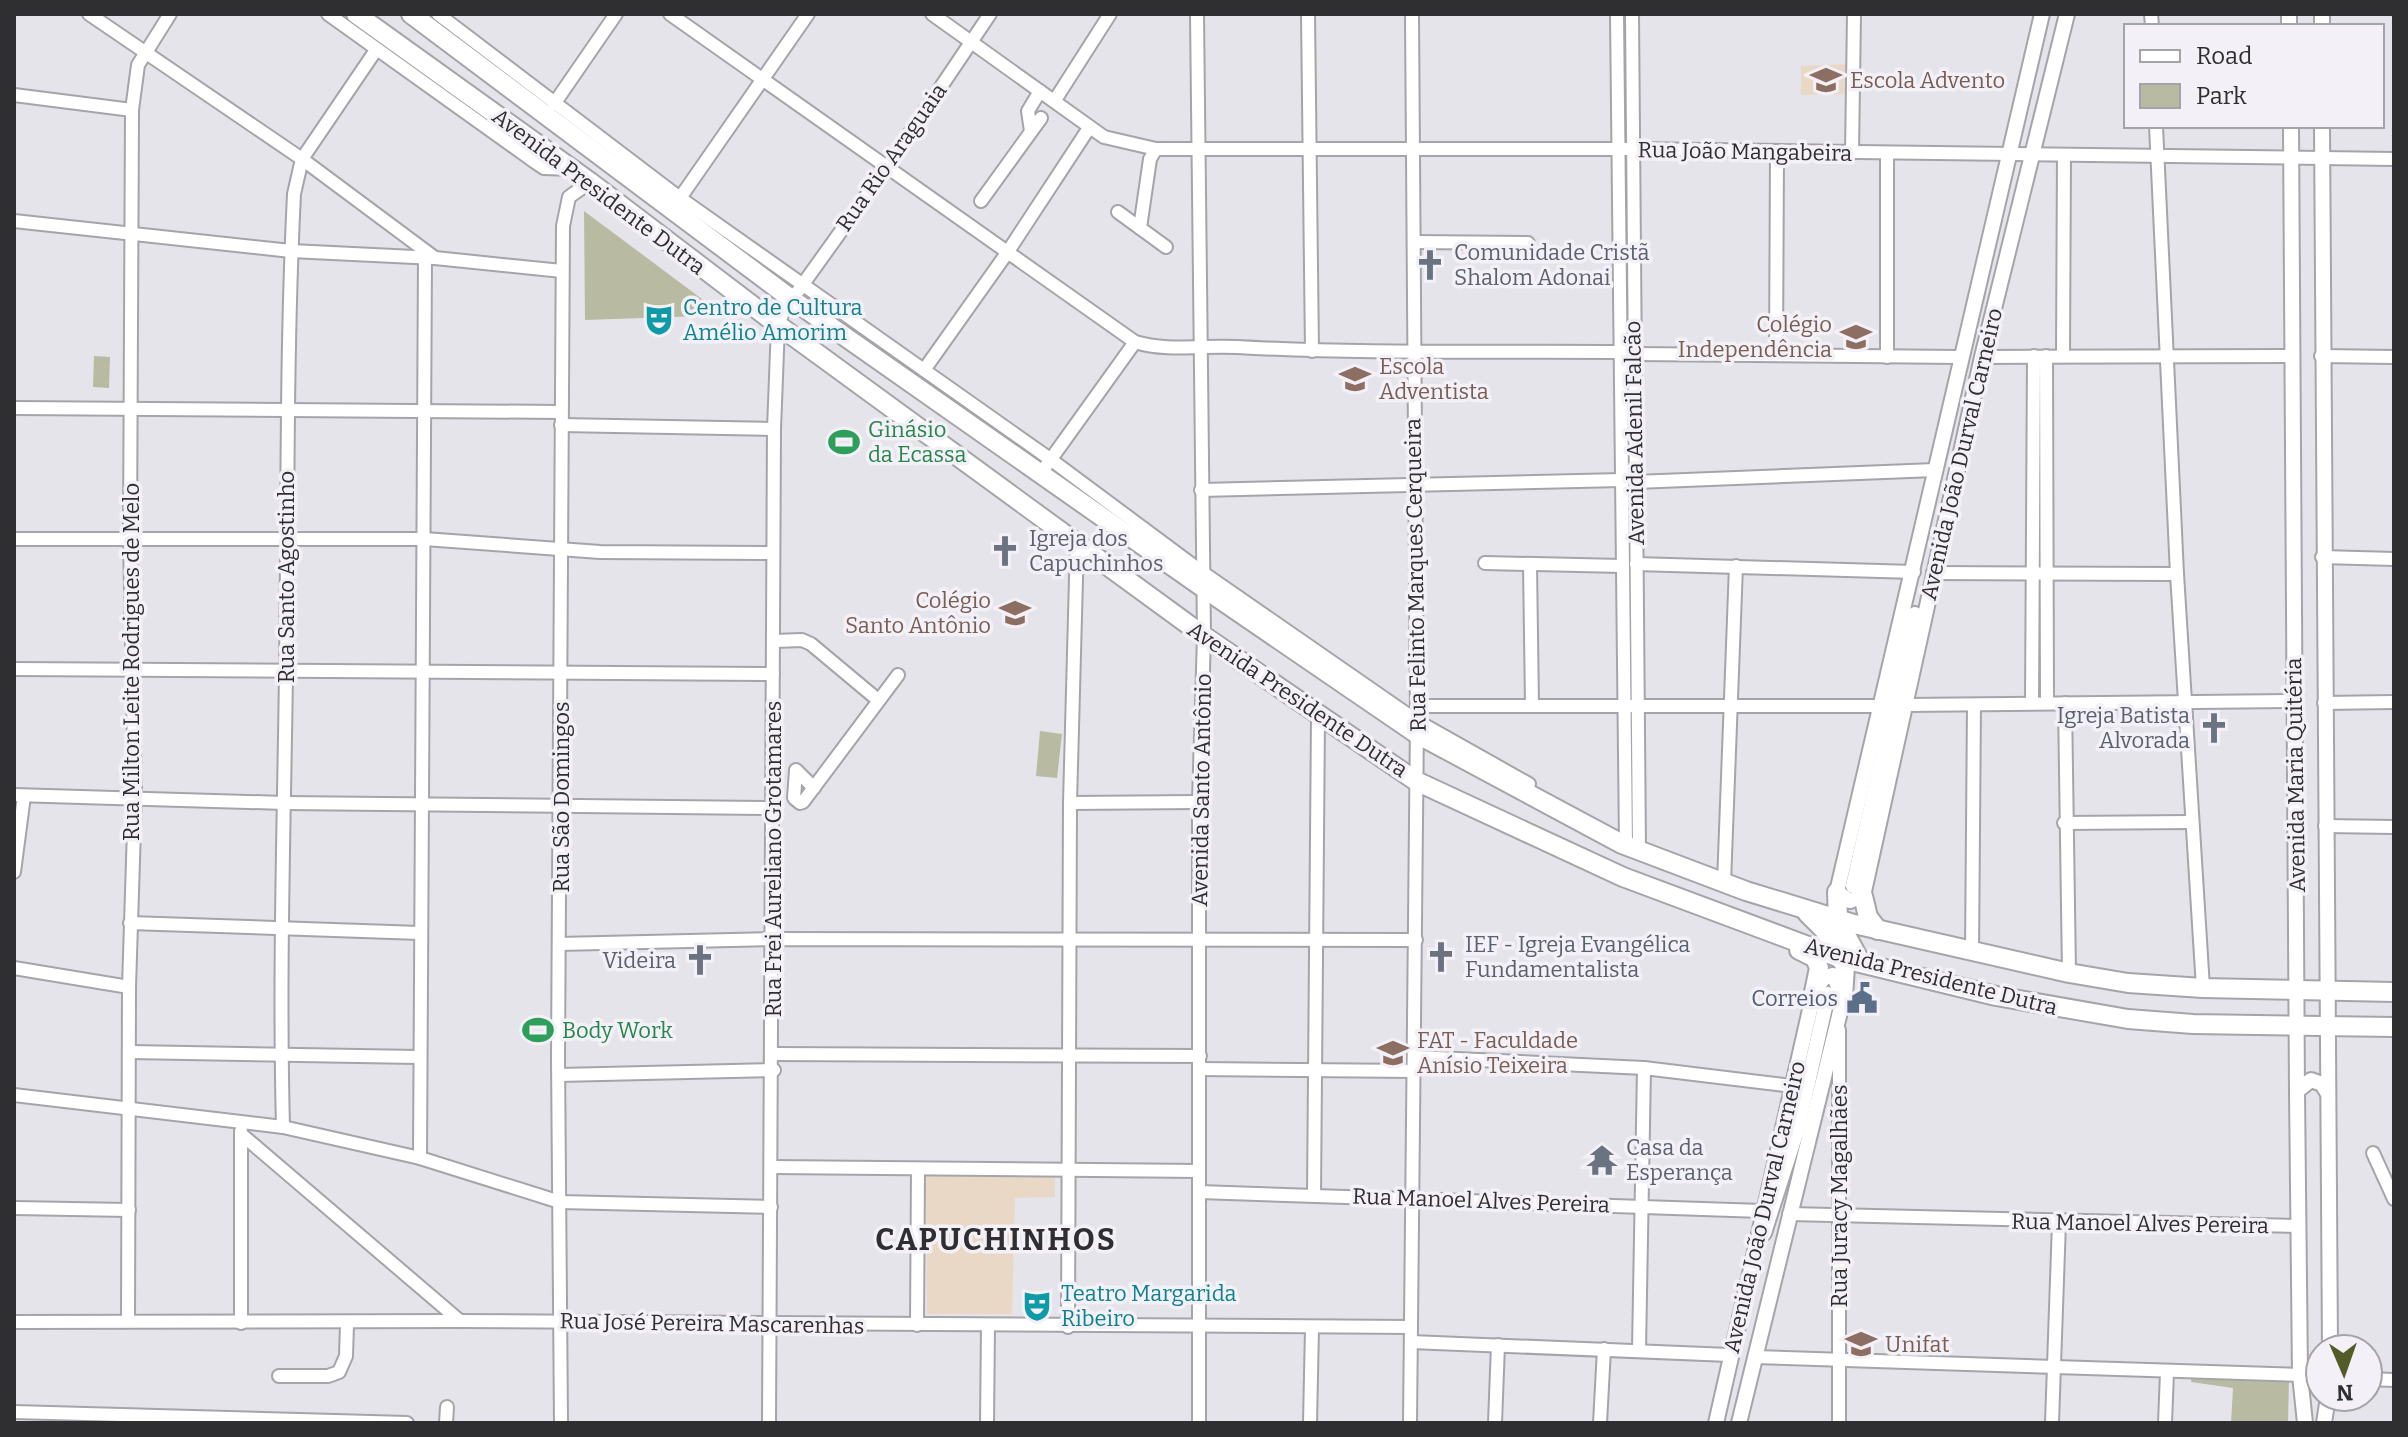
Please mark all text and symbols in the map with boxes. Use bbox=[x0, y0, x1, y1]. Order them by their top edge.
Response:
legend bbox=[2124, 24, 2384, 128]
text: Road bbox=[2196, 42, 2252, 70]
school or university icon: Escola Advento bbox=[1809, 63, 1843, 97]
place label: Escola Advento bbox=[1850, 67, 2005, 94]
street label: Rua Rio Araguaia bbox=[830, 78, 953, 236]
text: Park bbox=[2196, 82, 2247, 110]
street label: Avenida Presidente Dutra bbox=[487, 102, 711, 280]
street label: Rua João Mangabeira bbox=[1637, 136, 1853, 167]
place label: Comunidade Cristã Shalom Adonai bbox=[1454, 239, 1649, 291]
church icon: Comunidade Cristã Shalom Adonai bbox=[1413, 248, 1447, 282]
place label: Centro de Cultura Amélio Amorim bbox=[683, 294, 862, 346]
theatre icon: Centro de Cultura Amélio Amorim bbox=[642, 303, 676, 337]
street label: Avenida João Durval Carneiro bbox=[1915, 306, 2008, 603]
place label: Colégio Independência bbox=[1678, 311, 1832, 363]
street label: Avenida Adenil Falcão bbox=[1619, 320, 1650, 545]
school or university icon: Colégio Independência bbox=[1839, 320, 1873, 354]
place label: Escola Adventista bbox=[1379, 353, 1489, 405]
school or university icon: Escola Adventista bbox=[1338, 362, 1372, 396]
place label: Ginásio da Ecassa bbox=[868, 416, 967, 468]
street label: Rua Felinto Marques Cerqueira bbox=[1399, 418, 1432, 732]
sports icon: Ginásio da Ecassa bbox=[827, 425, 861, 459]
street label: Rua Santo Agostinho bbox=[273, 471, 300, 683]
street label: Rua Milton Leite Rodrigues de Melo bbox=[118, 483, 145, 841]
place label: Igreja dos Capuchinhos bbox=[1029, 525, 1163, 577]
church icon: Igreja dos Capuchinhos bbox=[988, 534, 1022, 568]
place label: Colégio Santo Antônio bbox=[845, 587, 991, 639]
school or university icon: Colégio Santo Antônio bbox=[998, 596, 1032, 630]
street label: Avenida Presidente Dutra bbox=[1182, 616, 1413, 783]
street label: Avenida Maria Quitéria bbox=[2280, 657, 2311, 893]
street label: Avenida Santo Antônio bbox=[1186, 673, 1217, 907]
street label: Rua Frei Aureliano Grotamares bbox=[760, 701, 787, 1017]
street label: Rua São Domingos bbox=[548, 702, 575, 892]
place label: Igreja Batista Alvorada bbox=[2057, 702, 2190, 754]
church icon: Igreja Batista Alvorada bbox=[2197, 711, 2231, 745]
place label: IEF - Igreja Evangélica Fundamentalista bbox=[1465, 931, 1690, 983]
street label: Avenida Presidente Dutra bbox=[1801, 932, 2060, 1021]
church icon: IEF - Igreja Evangélica Fundamentalista bbox=[1424, 940, 1458, 974]
church icon: Videira bbox=[683, 943, 717, 977]
place label: Videira bbox=[602, 947, 676, 974]
public building icon: Correios bbox=[1845, 981, 1879, 1015]
place label: Correios bbox=[1751, 985, 1838, 1012]
sports icon: Body Work bbox=[521, 1013, 555, 1047]
place label: Body Work bbox=[562, 1017, 673, 1044]
place label: FAT - Faculdade Anísio Teixeira bbox=[1417, 1027, 1578, 1079]
school or university icon: FAT - Faculdade Anísio Teixeira bbox=[1376, 1036, 1410, 1070]
street label: Avenida João Durval Carneiro bbox=[1718, 1059, 1811, 1356]
street label: Rua Juracy Magalhães bbox=[1826, 1085, 1853, 1307]
place label: Casa da Esperança bbox=[1626, 1134, 1733, 1186]
temple icon: Casa da Esperança bbox=[1585, 1143, 1619, 1177]
street label: Rua Manoel Alves Pereira bbox=[1352, 1183, 1610, 1218]
street label: Rua Manoel Alves Pereira bbox=[2011, 1208, 2269, 1239]
district label: CAPUCHINHOS bbox=[875, 1222, 1117, 1258]
place label: Teatro Margarida Ribeiro bbox=[1061, 1280, 1236, 1332]
theatre icon: Teatro Margarida Ribeiro bbox=[1020, 1289, 1054, 1323]
street label: Rua José Pereira Mascarenhas bbox=[559, 1307, 865, 1340]
school or university icon: Unifat bbox=[1844, 1327, 1878, 1361]
place label: Unifat bbox=[1885, 1331, 1950, 1358]
north arrow bbox=[2304, 1333, 2384, 1413]
text: N bbox=[2336, 1379, 2354, 1406]

